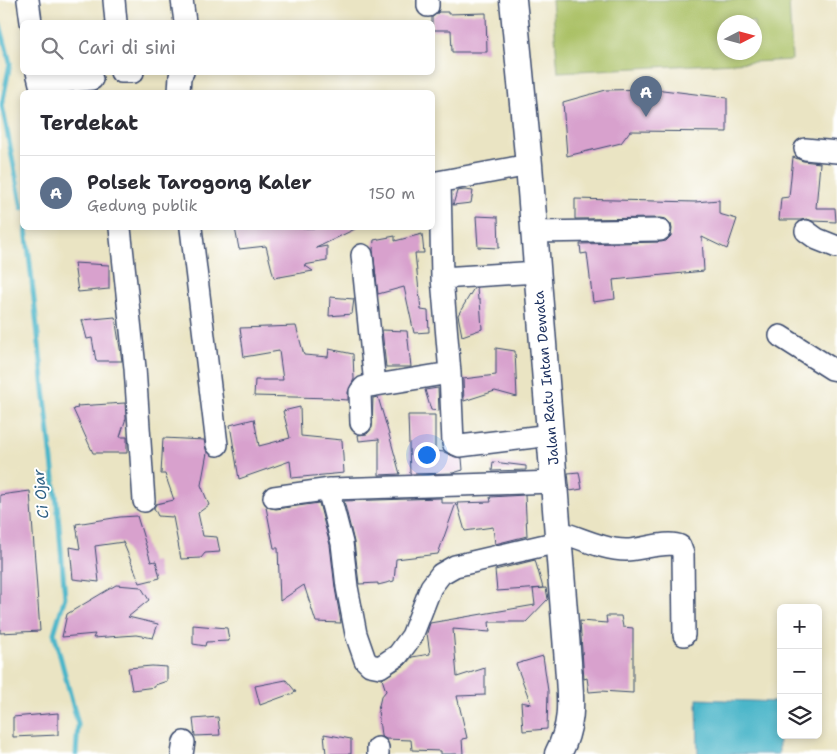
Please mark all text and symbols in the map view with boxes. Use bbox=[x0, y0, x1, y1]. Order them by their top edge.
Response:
north arrow bbox=[717, 15, 762, 60]
search box bbox=[20, 20, 435, 75]
icon: search bbox=[38, 34, 66, 62]
text: Cari di sini bbox=[78, 35, 176, 60]
pin: A bbox=[630, 76, 662, 117]
text: Terdekat bbox=[40, 109, 138, 137]
text: Polsek Tarogong Kaler bbox=[87, 170, 312, 195]
text: A bbox=[50, 183, 62, 204]
text: 150 m bbox=[368, 183, 415, 204]
text: Gedung publik bbox=[87, 195, 198, 216]
street label: Jalan Ratu Intan Dewata bbox=[529, 290, 563, 466]
your location bbox=[414, 442, 440, 468]
water label: Ci Ojar bbox=[28, 467, 54, 520]
map controls bbox=[777, 604, 822, 739]
button: + bbox=[777, 604, 822, 649]
button: − bbox=[777, 649, 822, 694]
button: layers bbox=[777, 694, 822, 739]

